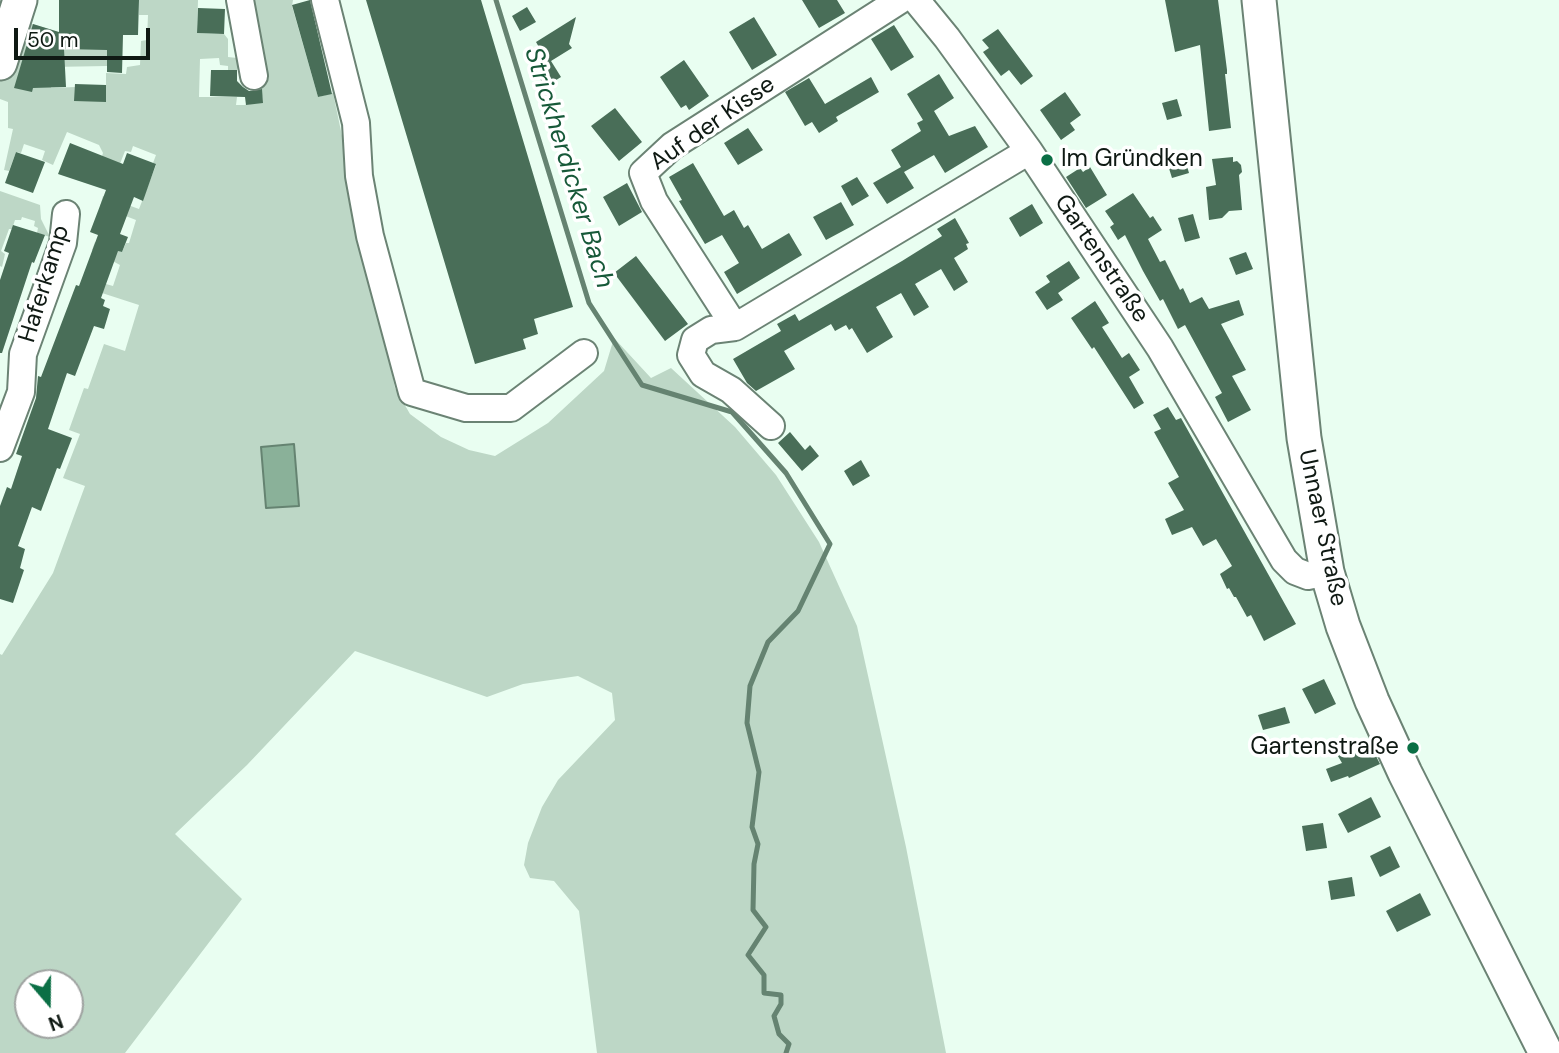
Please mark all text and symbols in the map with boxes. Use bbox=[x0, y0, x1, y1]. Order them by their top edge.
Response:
scale bar bbox=[18, 14, 154, 58]
text: 50 m bbox=[27, 26, 78, 54]
water label: Strickherdicker Bach bbox=[517, 44, 619, 292]
street label: Auf der Kisse bbox=[645, 71, 781, 177]
place label: Im Gründken bbox=[1061, 146, 1203, 174]
marker: Im Gründken bbox=[1039, 152, 1055, 168]
street label: Gartenstraße bbox=[1048, 189, 1154, 329]
street label: Haferkamp bbox=[14, 222, 76, 346]
street label: Unnaer Straße bbox=[1291, 447, 1353, 609]
place label: Gartenstraße bbox=[1250, 734, 1399, 762]
marker: Gartenstraße bbox=[1405, 740, 1421, 756]
north arrow bbox=[14, 969, 84, 1039]
text: N bbox=[45, 1008, 66, 1036]

